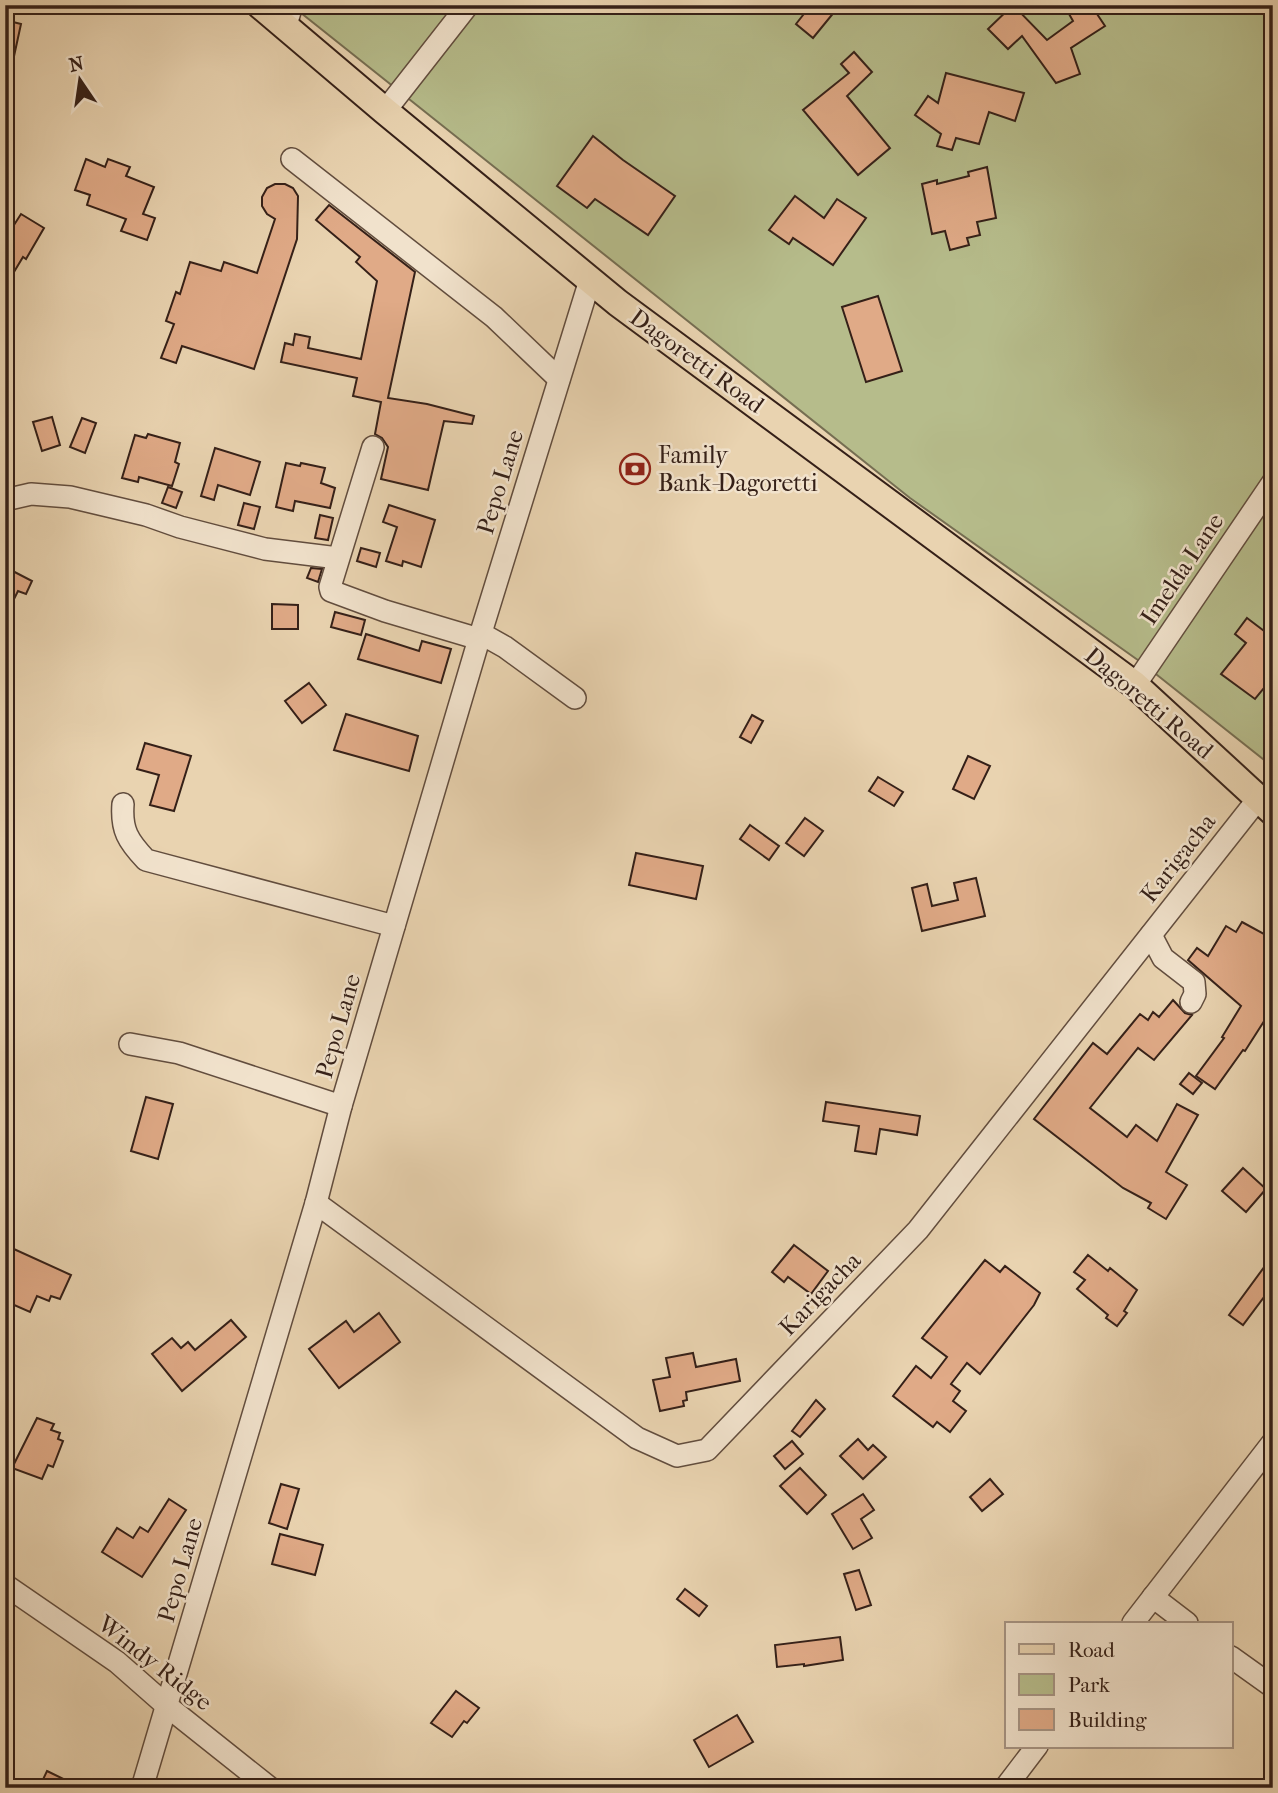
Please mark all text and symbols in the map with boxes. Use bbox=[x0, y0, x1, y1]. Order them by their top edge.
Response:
north arrow bbox=[46, 46, 116, 116]
text: N bbox=[67, 52, 86, 77]
street label: Dagoretti Road bbox=[624, 303, 770, 420]
street label: Pepo Lane bbox=[471, 426, 529, 537]
place label: Family Bank-Dagoretti bbox=[658, 441, 818, 497]
bank icon: Family Bank-Dagoretti bbox=[618, 452, 652, 486]
street label: Imelda Lane bbox=[1135, 508, 1229, 630]
street label: Dagoretti Road bbox=[1079, 641, 1220, 765]
street label: Karigacha bbox=[1135, 807, 1222, 908]
street label: Pepo Lane bbox=[310, 970, 366, 1082]
street label: Karigacha bbox=[773, 1246, 867, 1341]
street label: Pepo Lane bbox=[152, 1514, 208, 1626]
street label: Windy Ridge bbox=[92, 1609, 218, 1716]
legend bbox=[1005, 1622, 1232, 1748]
text: Road bbox=[1068, 1638, 1115, 1662]
text: Park bbox=[1068, 1673, 1110, 1697]
text: Building bbox=[1068, 1708, 1147, 1732]

